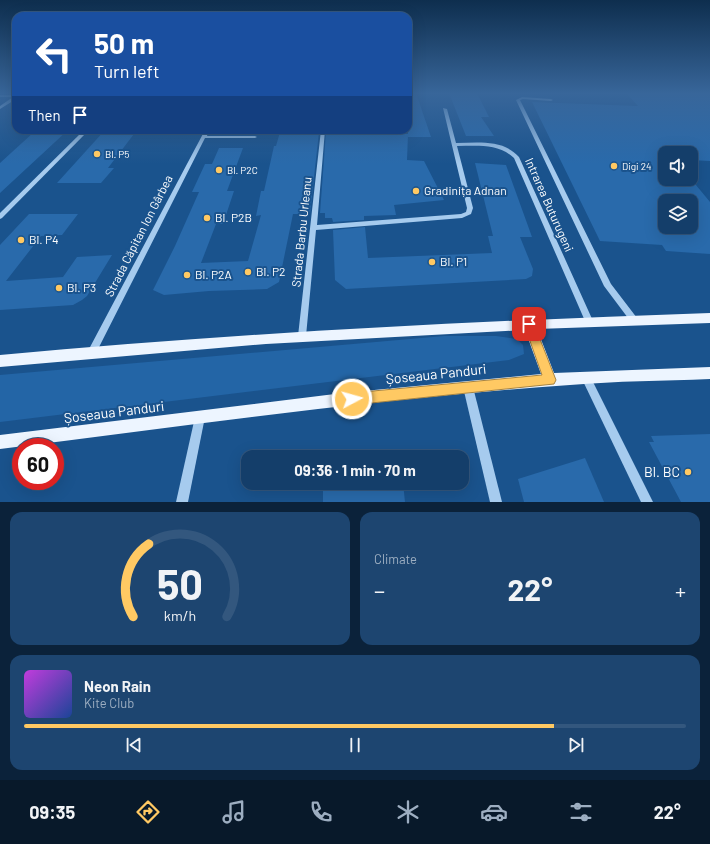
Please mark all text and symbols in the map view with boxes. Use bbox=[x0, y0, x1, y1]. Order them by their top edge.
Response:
text: 50 m bbox=[94, 26, 154, 60]
icon: left bbox=[28, 28, 80, 80]
text: Turn left bbox=[94, 60, 160, 82]
icon: arrive bbox=[69, 104, 91, 126]
text: Then bbox=[28, 106, 61, 124]
map controls bbox=[658, 146, 698, 234]
button: sound bbox=[658, 146, 698, 186]
place label: Bl. P5 bbox=[105, 148, 129, 160]
marker: Bl. P5 bbox=[92, 149, 102, 159]
street label: Intrarea Buturugeni bbox=[523, 155, 577, 254]
place label: Digi 24 bbox=[622, 160, 652, 172]
marker: Digi 24 bbox=[609, 161, 619, 171]
place label: Bl. P2C bbox=[227, 164, 258, 176]
marker: Bl. P2C bbox=[214, 165, 224, 175]
street label: Strada Căpitan Ion Gârbea bbox=[101, 172, 175, 299]
street label: Strada Barbu Urleanu bbox=[288, 176, 314, 288]
place label: Gradinița Adnan bbox=[424, 183, 507, 197]
marker: Gradinița Adnan bbox=[411, 186, 421, 196]
button: layers bbox=[658, 194, 698, 234]
place label: Bl. P2B bbox=[215, 210, 252, 224]
marker: Bl. P2B bbox=[202, 213, 212, 223]
place label: Bl. P4 bbox=[29, 232, 59, 246]
marker: Bl. P4 bbox=[16, 235, 26, 245]
place label: Bl. P1 bbox=[440, 254, 467, 268]
marker: Bl. P1 bbox=[427, 257, 437, 267]
place label: Bl. P2 bbox=[256, 264, 286, 278]
place label: Bl. P2A bbox=[195, 267, 232, 281]
marker: Bl. P2 bbox=[243, 267, 253, 277]
marker: Bl. P2A bbox=[182, 270, 192, 280]
place label: Bl. P3 bbox=[67, 280, 96, 294]
marker: Bl. P3 bbox=[54, 283, 64, 293]
pin bbox=[512, 307, 546, 341]
icon: arrive bbox=[518, 313, 540, 335]
street label: Șoseaua Panduri bbox=[385, 360, 487, 387]
position arrow bbox=[331, 378, 373, 420]
street label: Șoseaua Panduri bbox=[63, 397, 165, 426]
speed limit sign: 60 bbox=[12, 438, 64, 490]
text: 09:36 · 1 min · 70 m bbox=[294, 461, 416, 479]
place label: Bl. BC bbox=[644, 463, 680, 480]
marker: Bl. BC bbox=[683, 467, 693, 477]
text: Climate bbox=[374, 551, 417, 567]
text: 50 bbox=[157, 557, 203, 607]
text: 22° bbox=[508, 571, 552, 607]
text: − bbox=[374, 577, 385, 603]
text: + bbox=[675, 577, 686, 603]
text: km/h bbox=[164, 606, 196, 623]
text: Neon Rain bbox=[84, 677, 151, 695]
text: Kite Club bbox=[84, 695, 134, 711]
icon: previous bbox=[123, 734, 145, 756]
icon: pause bbox=[344, 734, 366, 756]
icon: next bbox=[565, 734, 587, 756]
icon: directions bbox=[134, 798, 162, 826]
icon: music bbox=[220, 798, 248, 826]
icon: phone bbox=[307, 798, 335, 826]
icon: climate bbox=[394, 798, 422, 826]
icon: car bbox=[480, 798, 508, 826]
icon: filters bbox=[567, 798, 595, 826]
text: 09:35 bbox=[29, 801, 75, 823]
text: 22° bbox=[654, 801, 681, 823]

